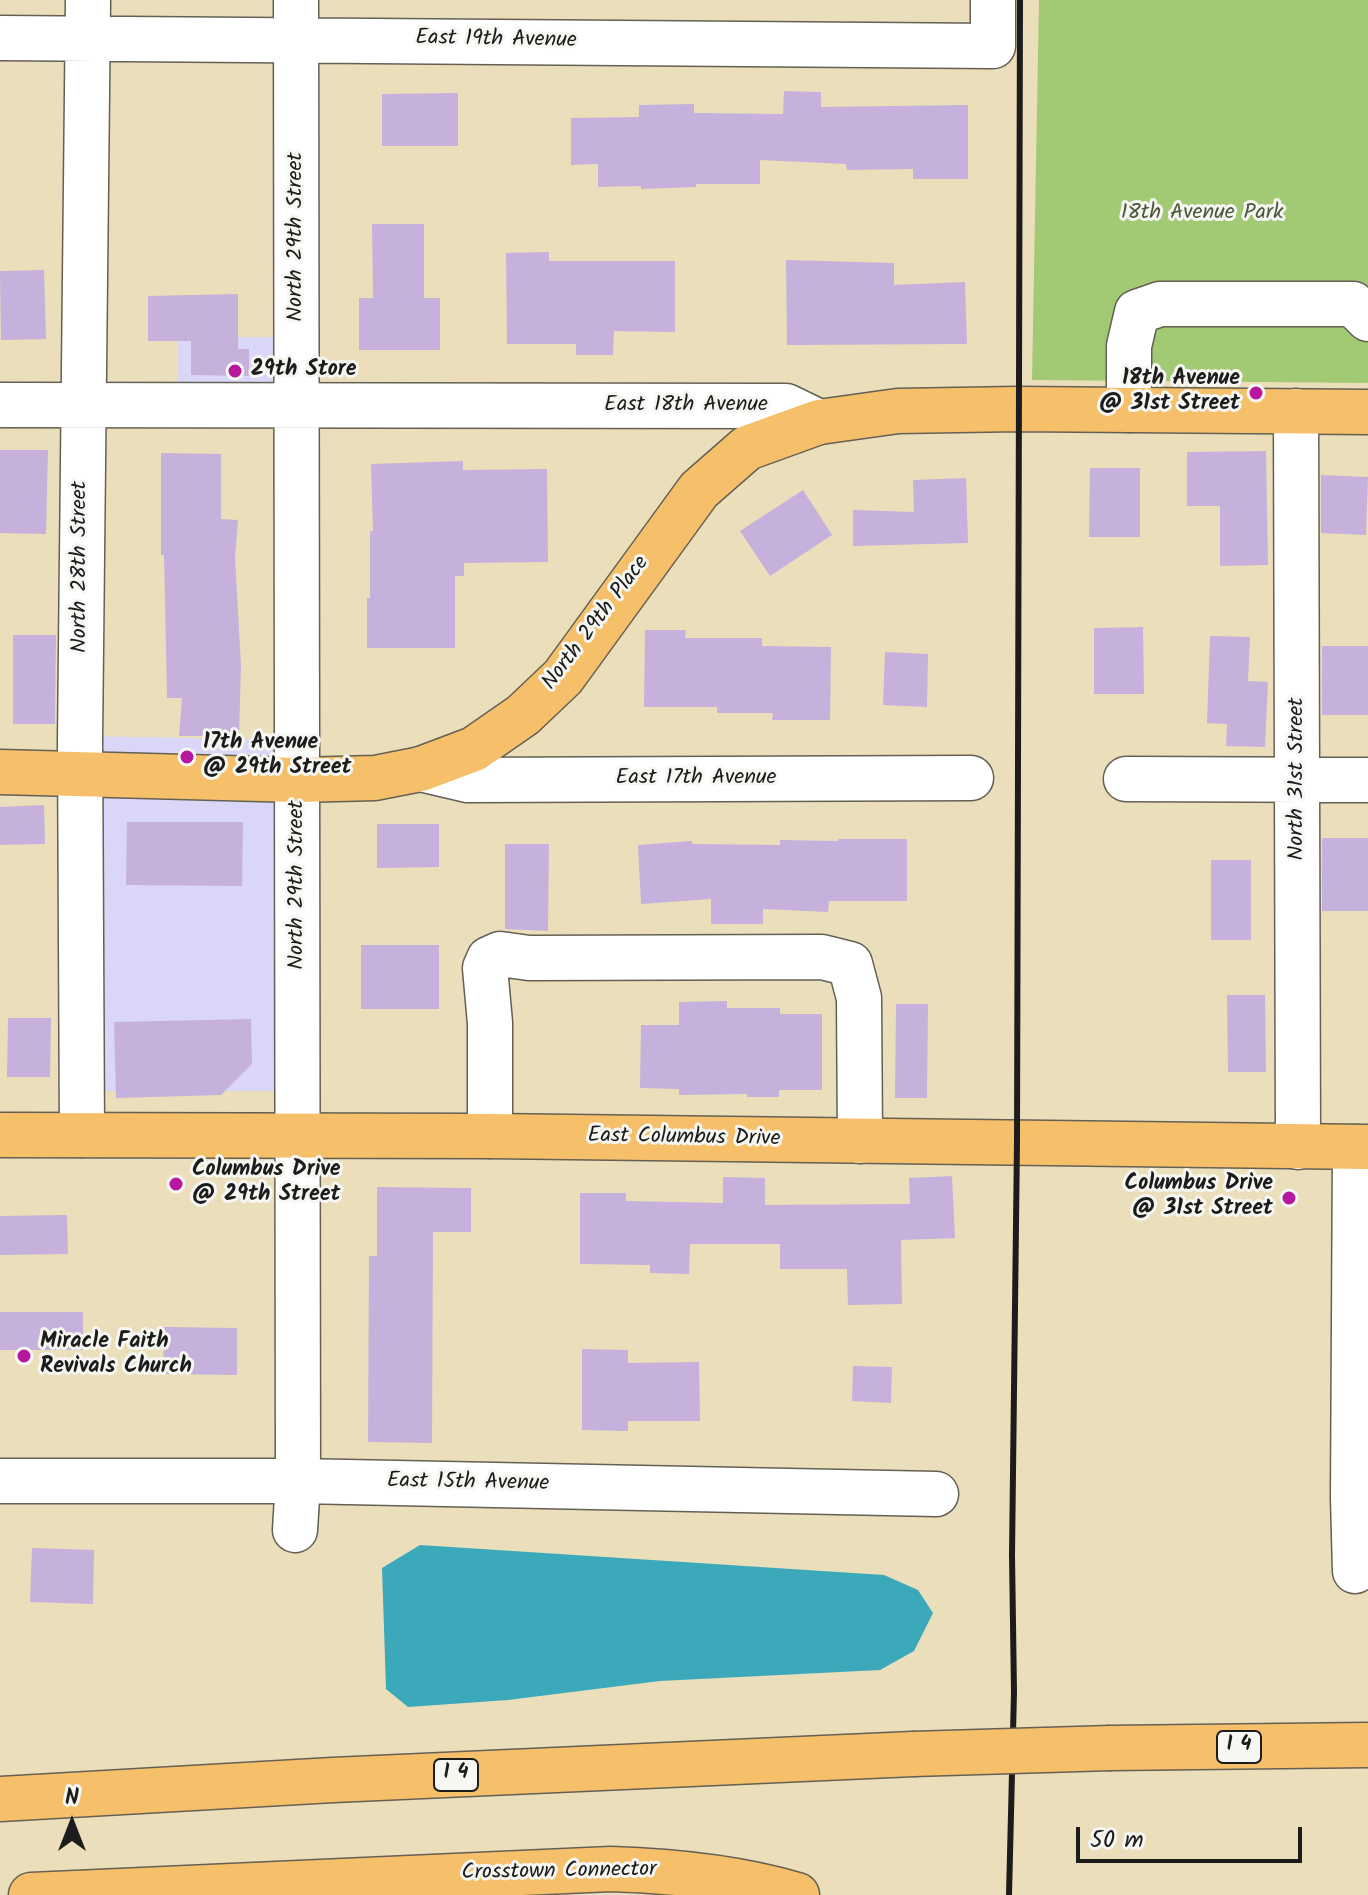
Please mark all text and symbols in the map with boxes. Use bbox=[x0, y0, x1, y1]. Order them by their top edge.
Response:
street label: East 19th Avenue bbox=[415, 26, 577, 56]
street label: North 29th Street bbox=[284, 152, 310, 322]
park label: 18th Avenue Park bbox=[1121, 201, 1283, 227]
place label: 29th Store bbox=[251, 358, 357, 384]
marker: 29th Store bbox=[226, 362, 244, 380]
place label: 18th Avenue @ 31st Street bbox=[1099, 367, 1240, 418]
marker: 18th Avenue @ 31st Street bbox=[1247, 384, 1265, 402]
street label: East 18th Avenue bbox=[604, 393, 768, 419]
street label: North 28th Street bbox=[68, 481, 94, 653]
street label: North 29th Place bbox=[538, 552, 656, 696]
street label: North 31st Street bbox=[1285, 697, 1311, 861]
place label: 17th Avenue @ 29th Street bbox=[203, 731, 351, 782]
marker: 17th Avenue @ 29th Street bbox=[178, 748, 196, 766]
street label: East 17th Avenue bbox=[616, 766, 776, 792]
street label: North 29th Street bbox=[285, 800, 311, 970]
street label: East Columbus Drive bbox=[587, 1124, 781, 1154]
place label: Columbus Drive @ 29th Street bbox=[192, 1158, 340, 1210]
place label: Columbus Drive @ 31st Street bbox=[1125, 1172, 1273, 1224]
marker: Columbus Drive @ 29th Street bbox=[167, 1175, 185, 1193]
marker: Columbus Drive @ 31st Street bbox=[1280, 1189, 1298, 1207]
place label: Miracle Faith Revivals Church bbox=[40, 1330, 192, 1382]
marker: Miracle Faith Revivals Church bbox=[15, 1347, 33, 1365]
street label: East 15th Avenue bbox=[387, 1469, 549, 1499]
road number: I 4 bbox=[1217, 1731, 1261, 1763]
road number: I 4 bbox=[434, 1759, 478, 1791]
text: N bbox=[65, 1781, 79, 1816]
north arrow bbox=[32, 1783, 112, 1863]
scale bar bbox=[1080, 1811, 1306, 1861]
text: 50 m bbox=[1090, 1821, 1144, 1860]
street label: Crosstown Connector bbox=[461, 1858, 657, 1888]

